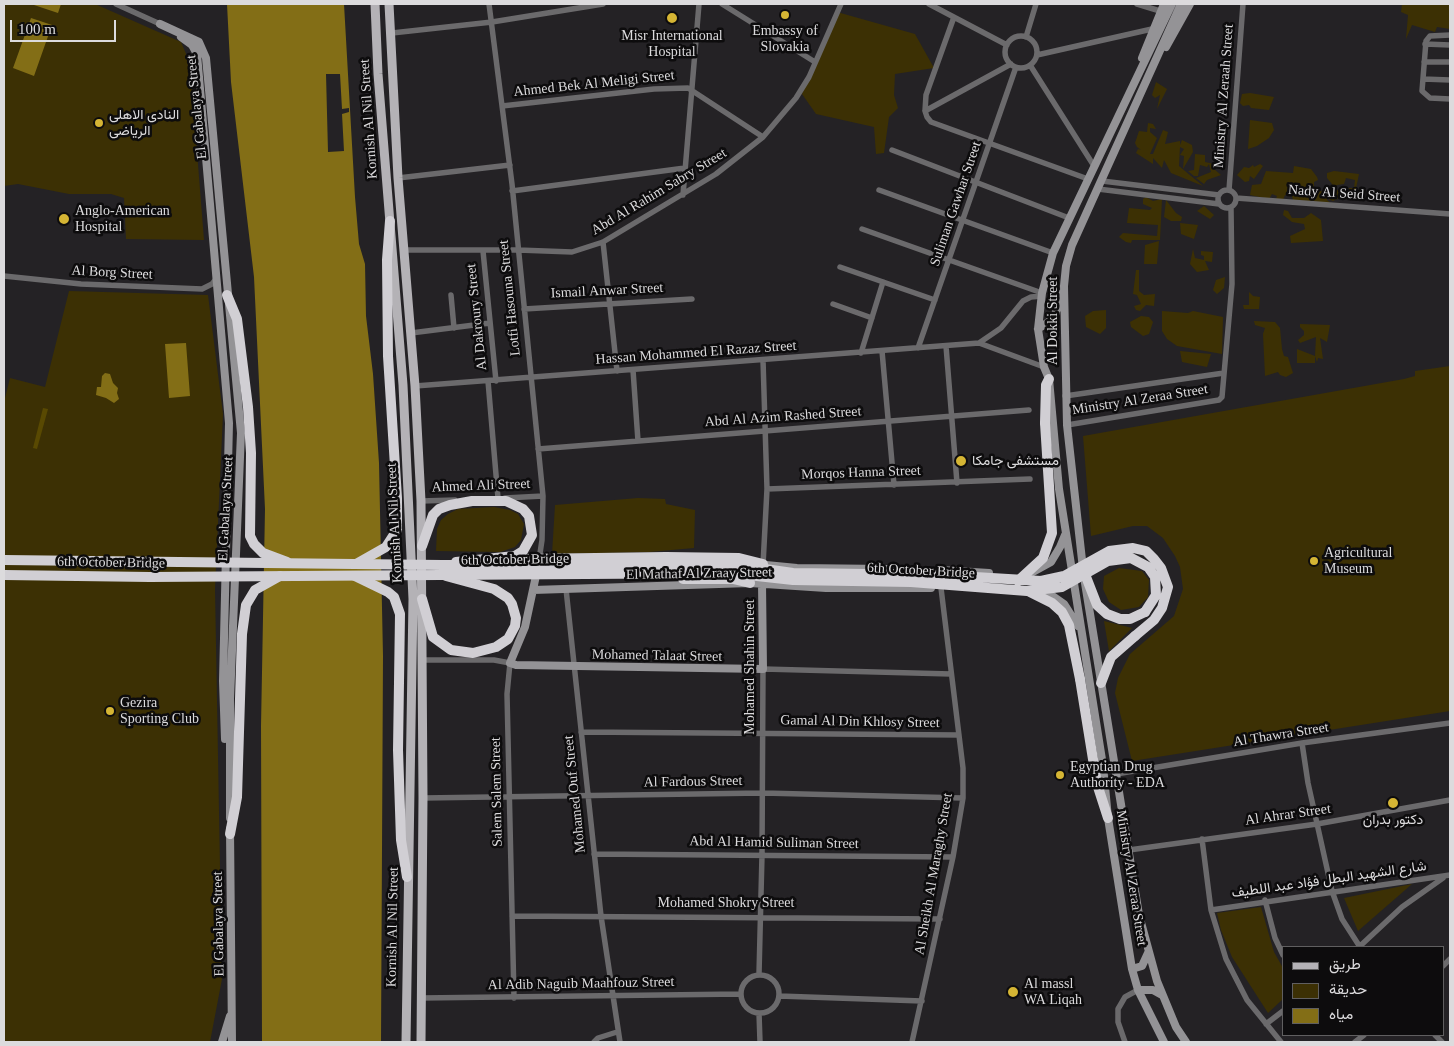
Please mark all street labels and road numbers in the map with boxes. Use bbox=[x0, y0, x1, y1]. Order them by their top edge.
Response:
street label: Ministry Al Zeraah Street bbox=[1211, 23, 1237, 169]
street label: El Gabalaya Street bbox=[183, 54, 211, 160]
street label: Kornish Al Nil Street bbox=[356, 58, 382, 180]
street label: Ahmed Bek Al Meligi Street bbox=[513, 67, 675, 101]
street label: Suliman Gawhar Street bbox=[927, 140, 985, 268]
street label: Abd Al Rahim Sabry Street bbox=[588, 145, 730, 239]
street label: Nady Al Seid Street bbox=[1287, 182, 1401, 206]
street label: Lotfi Hasouna Street bbox=[496, 239, 524, 357]
street label: Al Borg Street bbox=[71, 262, 153, 284]
street label: Al Dakroury Street bbox=[463, 263, 491, 371]
street label: Al Dokki Street bbox=[1045, 277, 1061, 365]
street label: Ismail Anwar Street bbox=[550, 280, 664, 302]
street label: Hassan Mohammed El Razaz Street bbox=[595, 338, 797, 368]
street label: Ministry Al Zeraa Street bbox=[1071, 381, 1209, 419]
street label: Abd Al Azim Rashed Street bbox=[704, 403, 862, 431]
street label: El Gabalaya Street bbox=[215, 456, 237, 562]
street label: Kornish Al Nil Street bbox=[383, 463, 407, 583]
street label: Morqos Hanna Street bbox=[801, 463, 921, 483]
street label: Ahmed Ali Street bbox=[431, 476, 531, 496]
street label: 6th October Bridge bbox=[461, 551, 569, 569]
street label: 6th October Bridge bbox=[57, 554, 165, 572]
street label: 6th October Bridge bbox=[867, 560, 975, 582]
street label: El Mathaf Al Zraay Street bbox=[626, 564, 772, 584]
street label: Mohamed Shahin Street bbox=[742, 599, 758, 735]
street label: Mohamed Talaat Street bbox=[592, 646, 722, 666]
street label: Gamal Al Din Khlosy Street bbox=[780, 712, 940, 732]
street label: Al Thawra Street bbox=[1232, 719, 1330, 751]
street label: Mohamed Ouf Street bbox=[560, 734, 590, 854]
street label: Salem Salem Street bbox=[488, 737, 506, 847]
street label: Al Fardous Street bbox=[643, 773, 743, 791]
street label: Al Sheikh Al Maraghy Street bbox=[911, 792, 957, 956]
street label: Al Ahrar Street bbox=[1244, 801, 1332, 829]
street label: Ministry Al Zeraa Street bbox=[1112, 809, 1150, 947]
street label: Abd Al Hamid Suliman Street bbox=[689, 833, 859, 853]
street label: شارع الشهيد البطل فؤاد عبد اللطيف bbox=[1230, 858, 1428, 902]
street label: Kornish Al Nil Street bbox=[384, 867, 402, 987]
street label: El Gabalaya Street bbox=[210, 871, 228, 977]
street label: Mohamed Shokry Street bbox=[658, 895, 794, 911]
street label: Al Adib Naguib Maahfouz Street bbox=[488, 974, 674, 994]

